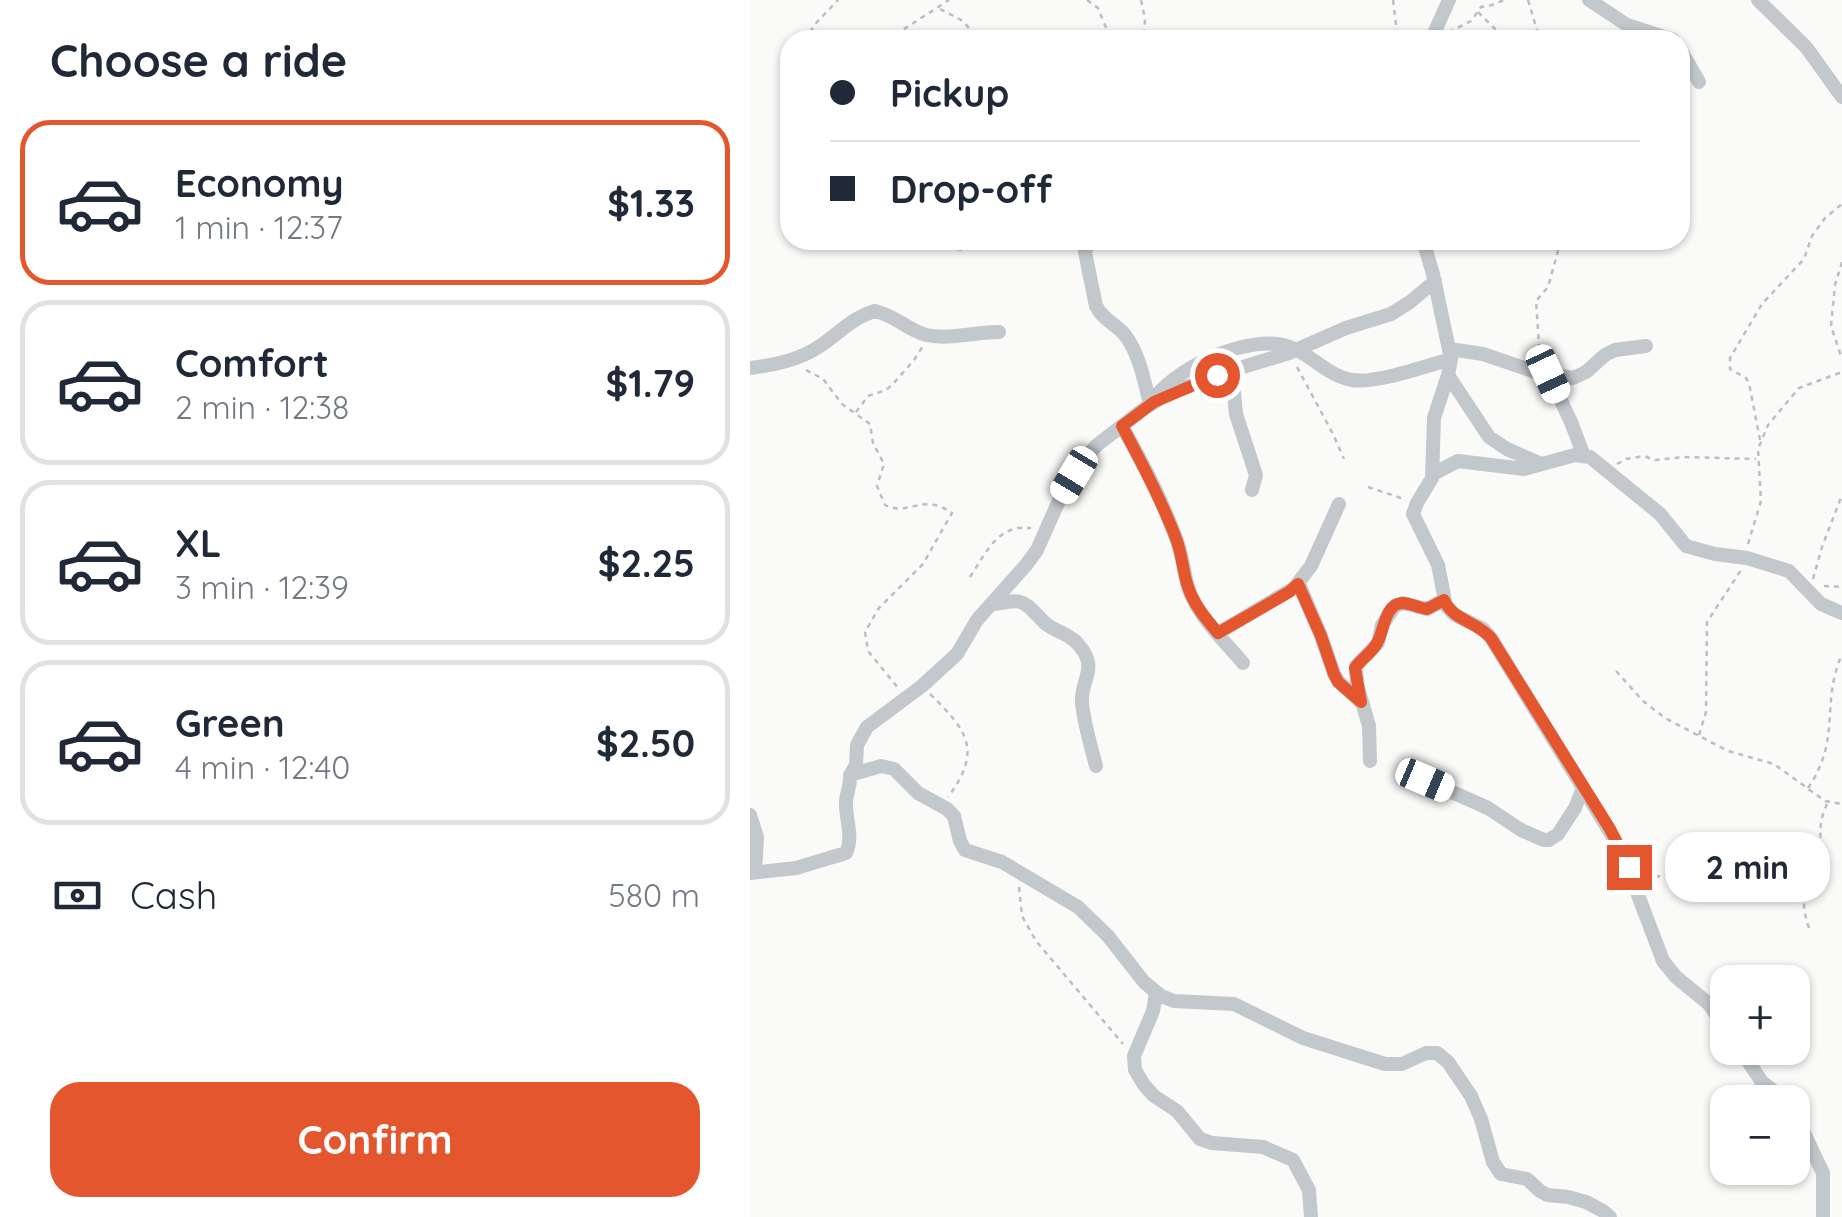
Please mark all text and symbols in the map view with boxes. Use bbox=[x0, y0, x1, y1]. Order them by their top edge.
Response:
text: Choose a ride bbox=[50, 32, 347, 88]
text: Pickup bbox=[890, 69, 1009, 117]
icon: car bbox=[55, 158, 145, 248]
text: Economy bbox=[175, 159, 344, 207]
text: Drop-off bbox=[890, 165, 1052, 213]
text: $1.33 bbox=[607, 179, 695, 227]
text: 1 min · 12:37 bbox=[175, 207, 343, 247]
icon: car bbox=[55, 338, 145, 428]
text: Comfort bbox=[175, 339, 329, 387]
car bbox=[1522, 340, 1574, 408]
route start bbox=[1195, 353, 1240, 398]
text: $1.79 bbox=[606, 359, 695, 407]
text: 2 min · 12:38 bbox=[175, 387, 349, 427]
car bbox=[1046, 442, 1102, 508]
icon: car bbox=[55, 518, 145, 608]
text: XL bbox=[175, 519, 221, 567]
text: $2.25 bbox=[598, 539, 695, 587]
text: 3 min · 12:39 bbox=[175, 567, 349, 607]
icon: car bbox=[55, 698, 145, 788]
text: Green bbox=[175, 699, 285, 747]
text: $2.50 bbox=[596, 719, 695, 767]
text: 4 min · 12:40 bbox=[175, 747, 350, 787]
car bbox=[1392, 754, 1458, 806]
callout: 2 min bbox=[1664, 832, 1829, 902]
route end bbox=[1607, 845, 1652, 890]
text: 2 min bbox=[1706, 847, 1789, 887]
icon: cash bbox=[50, 868, 105, 923]
text: Cash bbox=[130, 871, 217, 919]
text: 580 m bbox=[608, 875, 700, 915]
map controls bbox=[1710, 965, 1810, 1185]
button: + bbox=[1710, 965, 1810, 1065]
button: Confirm bbox=[50, 1082, 700, 1197]
button: − bbox=[1710, 1085, 1810, 1185]

